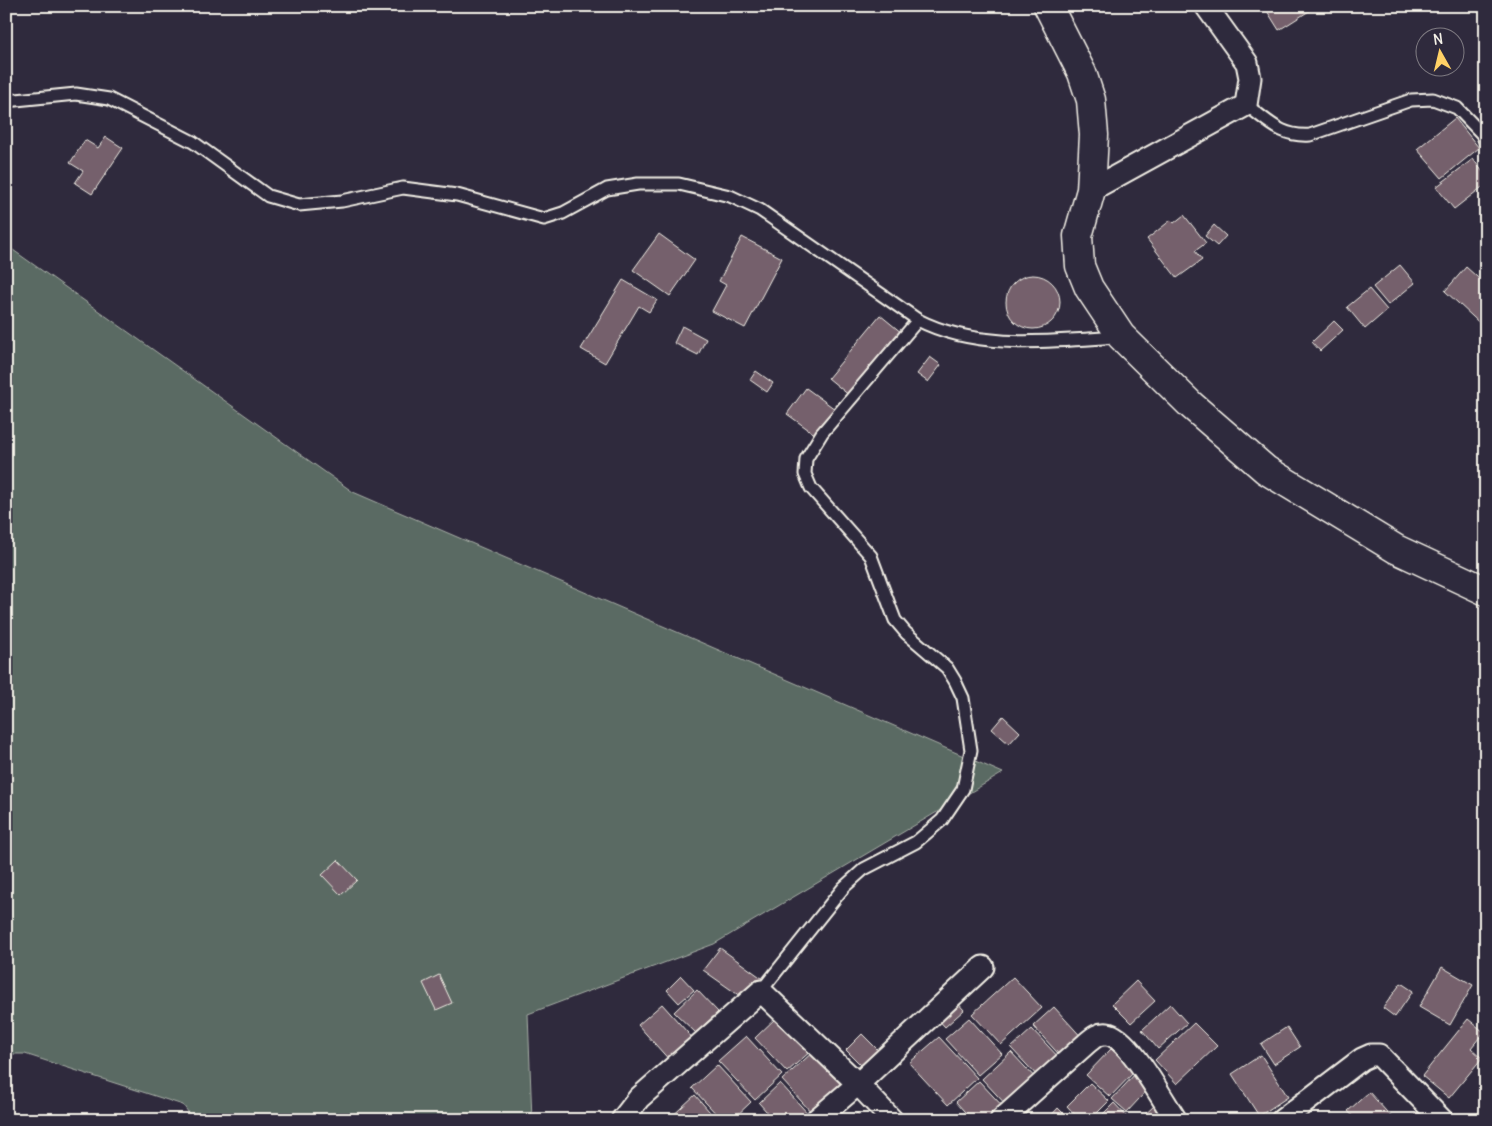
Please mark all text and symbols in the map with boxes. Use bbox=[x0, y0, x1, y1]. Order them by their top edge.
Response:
north arrow bbox=[1414, 28, 1464, 78]
text: N bbox=[1432, 30, 1444, 49]

